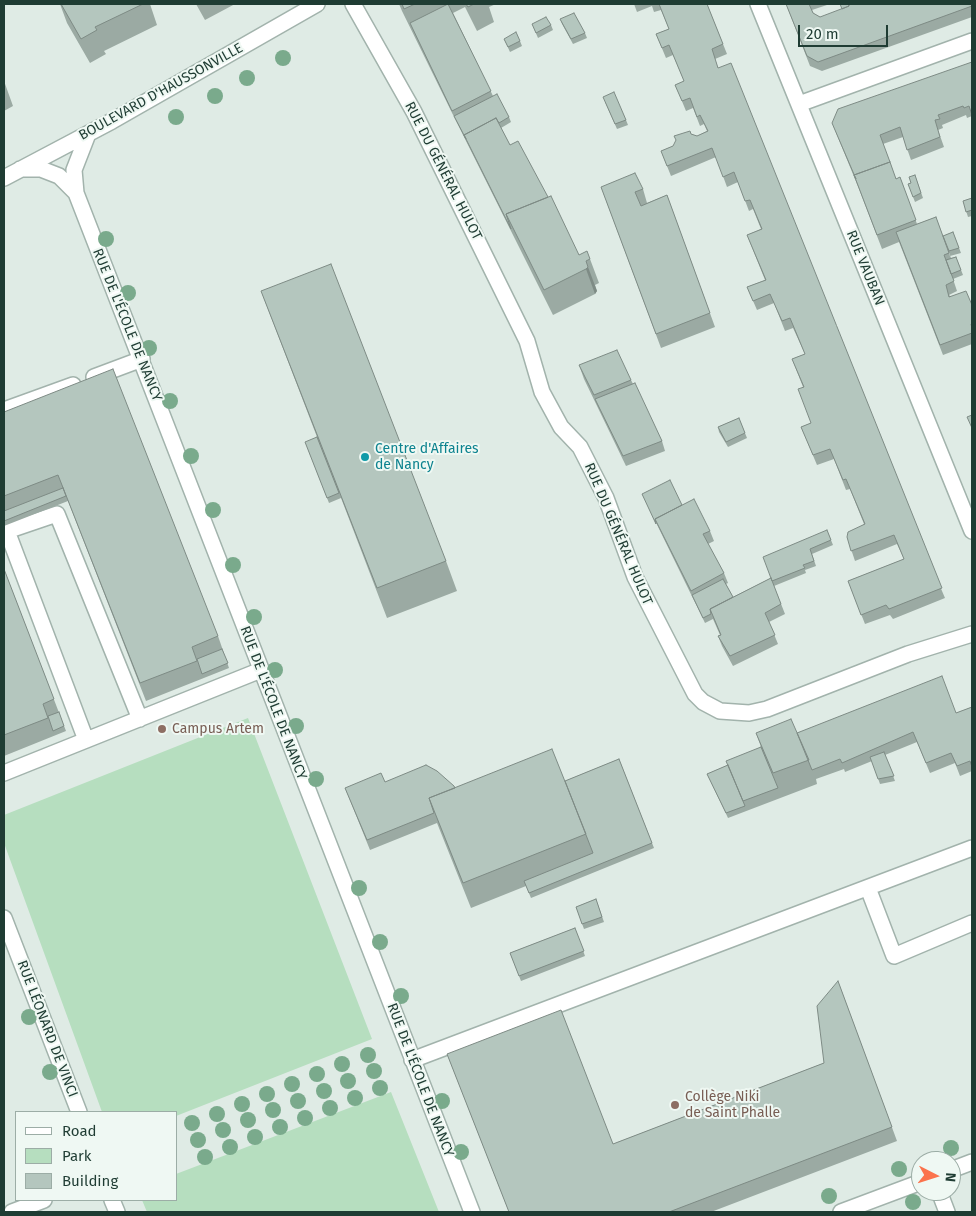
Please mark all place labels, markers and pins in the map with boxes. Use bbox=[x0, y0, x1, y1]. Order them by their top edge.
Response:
place label: Centre d'Affaires de Nancy bbox=[375, 441, 479, 474]
marker: Centre d'Affaires de Nancy bbox=[359, 451, 371, 463]
place label: Campus Artem bbox=[172, 721, 264, 737]
marker: Campus Artem bbox=[156, 723, 168, 735]
place label: Collège Niki de Saint Phalle bbox=[685, 1089, 780, 1122]
marker: Collège Niki de Saint Phalle bbox=[669, 1099, 681, 1111]

